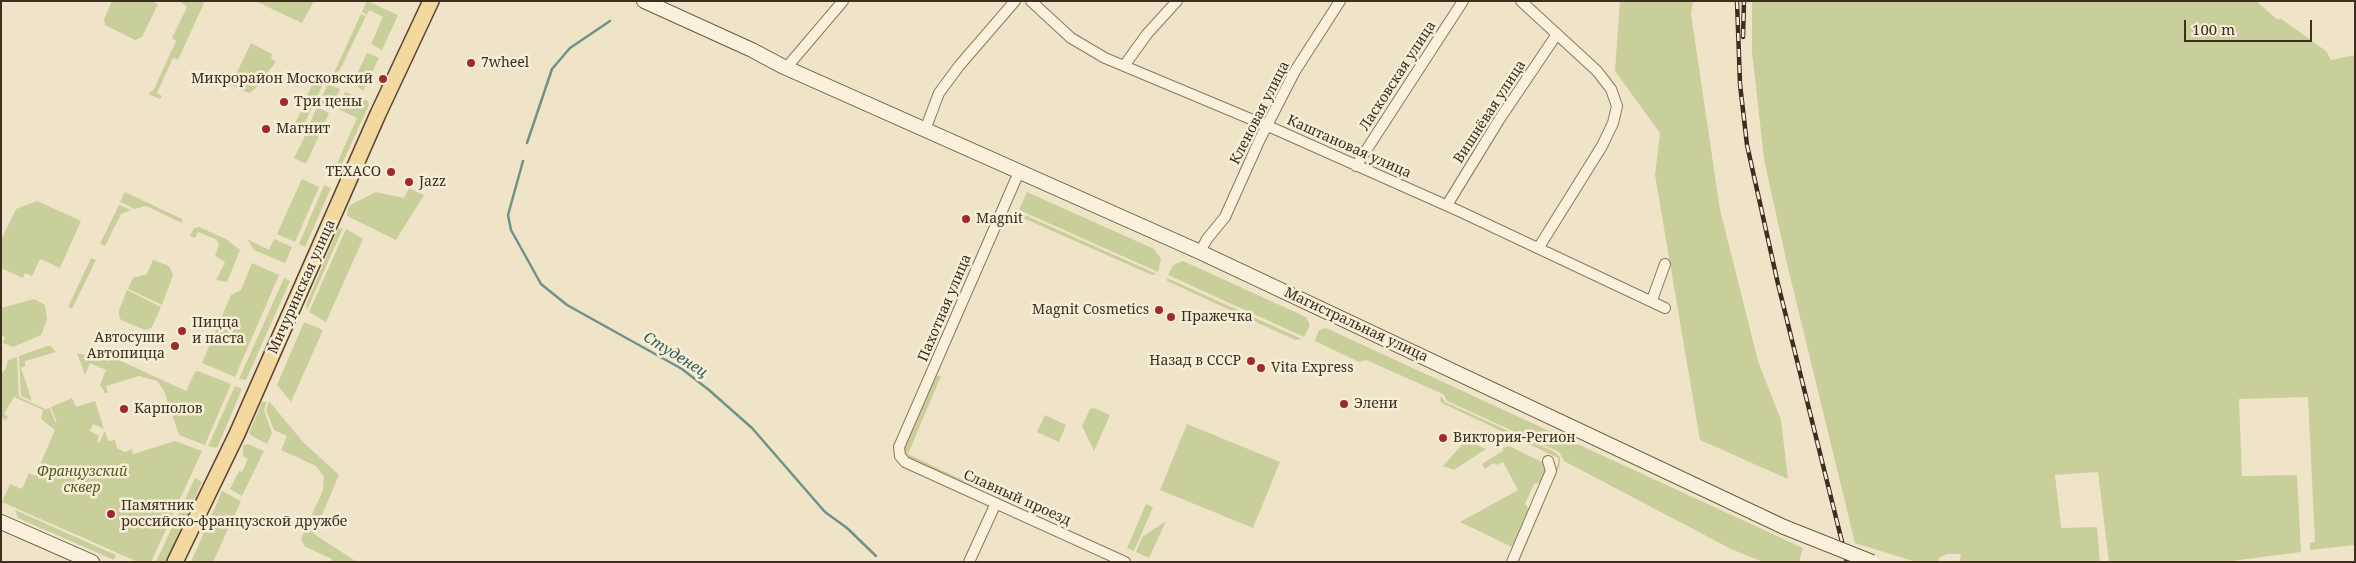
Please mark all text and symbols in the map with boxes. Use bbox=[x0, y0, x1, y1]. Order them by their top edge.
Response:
scale bar bbox=[2186, 10, 2314, 42]
street label: Ласковская улица bbox=[1356, 18, 1440, 134]
text: 100 m bbox=[2192, 19, 2235, 39]
place label: 7wheel bbox=[481, 55, 529, 71]
marker: 7wheel bbox=[465, 57, 477, 69]
street label: Вишнёвая улица bbox=[1450, 57, 1530, 167]
street label: Кленовая улица bbox=[1227, 58, 1293, 168]
place label: Микрорайон Московский bbox=[191, 71, 373, 87]
marker: Микрорайон Московский bbox=[377, 73, 389, 85]
place label: Три цены bbox=[294, 94, 362, 110]
marker: Три цены bbox=[278, 96, 290, 108]
street label: Каштановая улица bbox=[1284, 112, 1414, 182]
place label: Магнит bbox=[276, 121, 330, 137]
marker: Магнит bbox=[260, 123, 272, 135]
place label: ТЕХАСО bbox=[325, 164, 381, 180]
marker: ТЕХАСО bbox=[385, 166, 397, 178]
place label: Jazz bbox=[419, 174, 446, 190]
marker: Jazz bbox=[403, 176, 415, 188]
place label: Magnit bbox=[976, 211, 1023, 227]
marker: Magnit bbox=[960, 213, 972, 225]
street label: Мичуринская улица bbox=[265, 217, 339, 357]
street label: Пахотная улица bbox=[915, 252, 975, 364]
street label: Магистральная улица bbox=[1281, 284, 1431, 366]
place label: Magnit Cosmetics bbox=[1032, 302, 1149, 318]
marker: Magnit Cosmetics bbox=[1153, 304, 1165, 316]
place label: Пражечка bbox=[1181, 309, 1253, 325]
marker: Пражечка bbox=[1165, 311, 1177, 323]
place label: Пицца и паста bbox=[192, 315, 245, 348]
marker: Пицца и паста bbox=[176, 325, 188, 337]
water label: Студенец bbox=[640, 328, 710, 382]
place label: Автосуши Автопицца bbox=[87, 330, 165, 362]
marker: Автосуши Автопицца bbox=[169, 340, 181, 352]
place label: Назад в СССР bbox=[1149, 353, 1241, 369]
marker: Назад в СССР bbox=[1245, 355, 1257, 367]
place label: Vita Express bbox=[1271, 360, 1354, 376]
marker: Vita Express bbox=[1255, 362, 1267, 374]
place label: Элени bbox=[1354, 396, 1398, 412]
marker: Элени bbox=[1338, 398, 1350, 410]
place label: Карполов bbox=[134, 401, 202, 417]
marker: Карполов bbox=[118, 403, 130, 415]
place label: Виктория-Регион bbox=[1453, 430, 1576, 446]
marker: Виктория-Регион bbox=[1437, 432, 1449, 444]
park label: Французский сквер bbox=[37, 464, 127, 497]
street label: Славный проезд bbox=[961, 467, 1073, 529]
place label: Памятник российско-французской дружбе bbox=[121, 498, 347, 530]
marker: Памятник российско-французской дружбе bbox=[105, 508, 117, 520]

